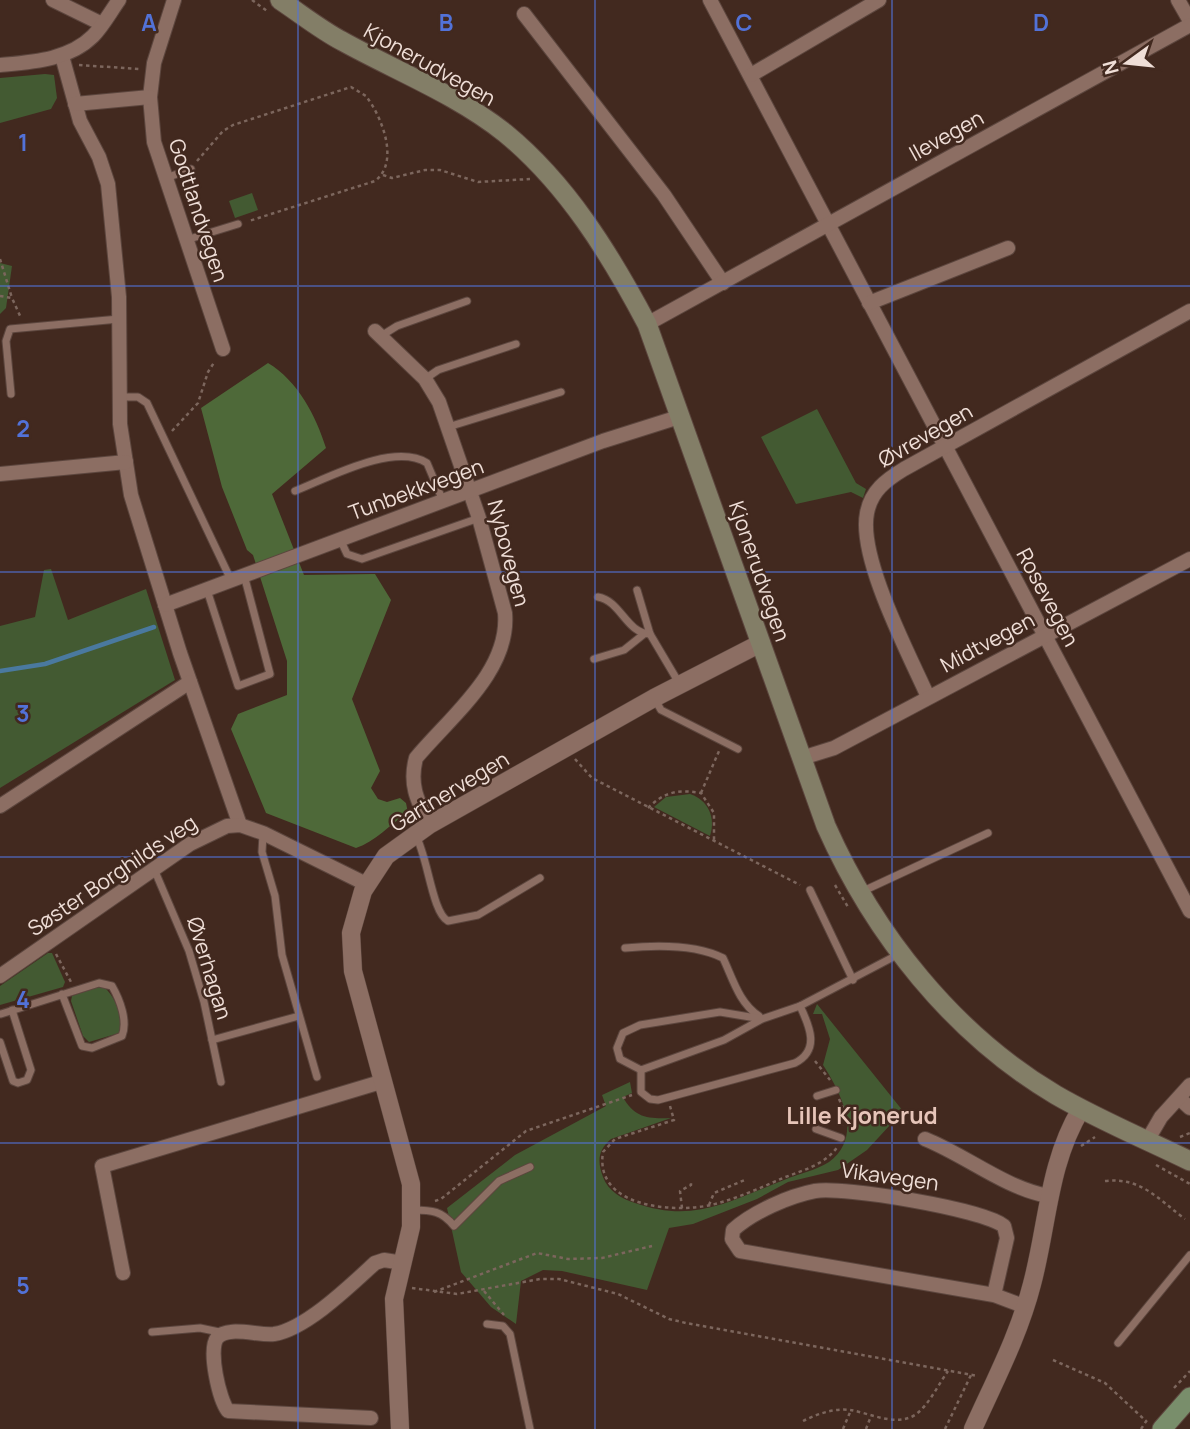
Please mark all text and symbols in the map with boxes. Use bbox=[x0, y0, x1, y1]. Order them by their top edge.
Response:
text: A bbox=[141, 6, 157, 38]
text: B bbox=[439, 6, 453, 38]
text: C bbox=[736, 6, 753, 38]
text: D bbox=[1033, 6, 1049, 38]
street label: Kjonerudvegen bbox=[359, 16, 501, 112]
north arrow bbox=[1092, 28, 1162, 98]
text: N bbox=[1096, 57, 1125, 77]
street label: Ilevegen bbox=[904, 103, 988, 167]
text: 1 bbox=[18, 126, 28, 158]
street label: Godtlandvegen bbox=[163, 135, 235, 285]
street label: Øvrevegen bbox=[873, 397, 977, 473]
text: 2 bbox=[16, 412, 30, 444]
street label: Tunbekkvegen bbox=[345, 452, 487, 526]
street label: Nybovegen bbox=[481, 497, 537, 609]
street label: Kjonerudvegen bbox=[723, 497, 797, 645]
street label: Rosevegen bbox=[1010, 543, 1086, 651]
street label: Midtvegen bbox=[935, 606, 1039, 678]
text: 3 bbox=[16, 697, 30, 729]
street label: Gartnervegen bbox=[384, 744, 514, 838]
street label: Søster Borghilds veg bbox=[22, 808, 202, 942]
street label: Øverhagan bbox=[181, 913, 239, 1023]
text: 4 bbox=[16, 983, 30, 1015]
district label: Lille Kjonerud bbox=[786, 1099, 938, 1131]
street label: Vikavegen bbox=[839, 1155, 941, 1197]
text: 5 bbox=[16, 1269, 30, 1301]

